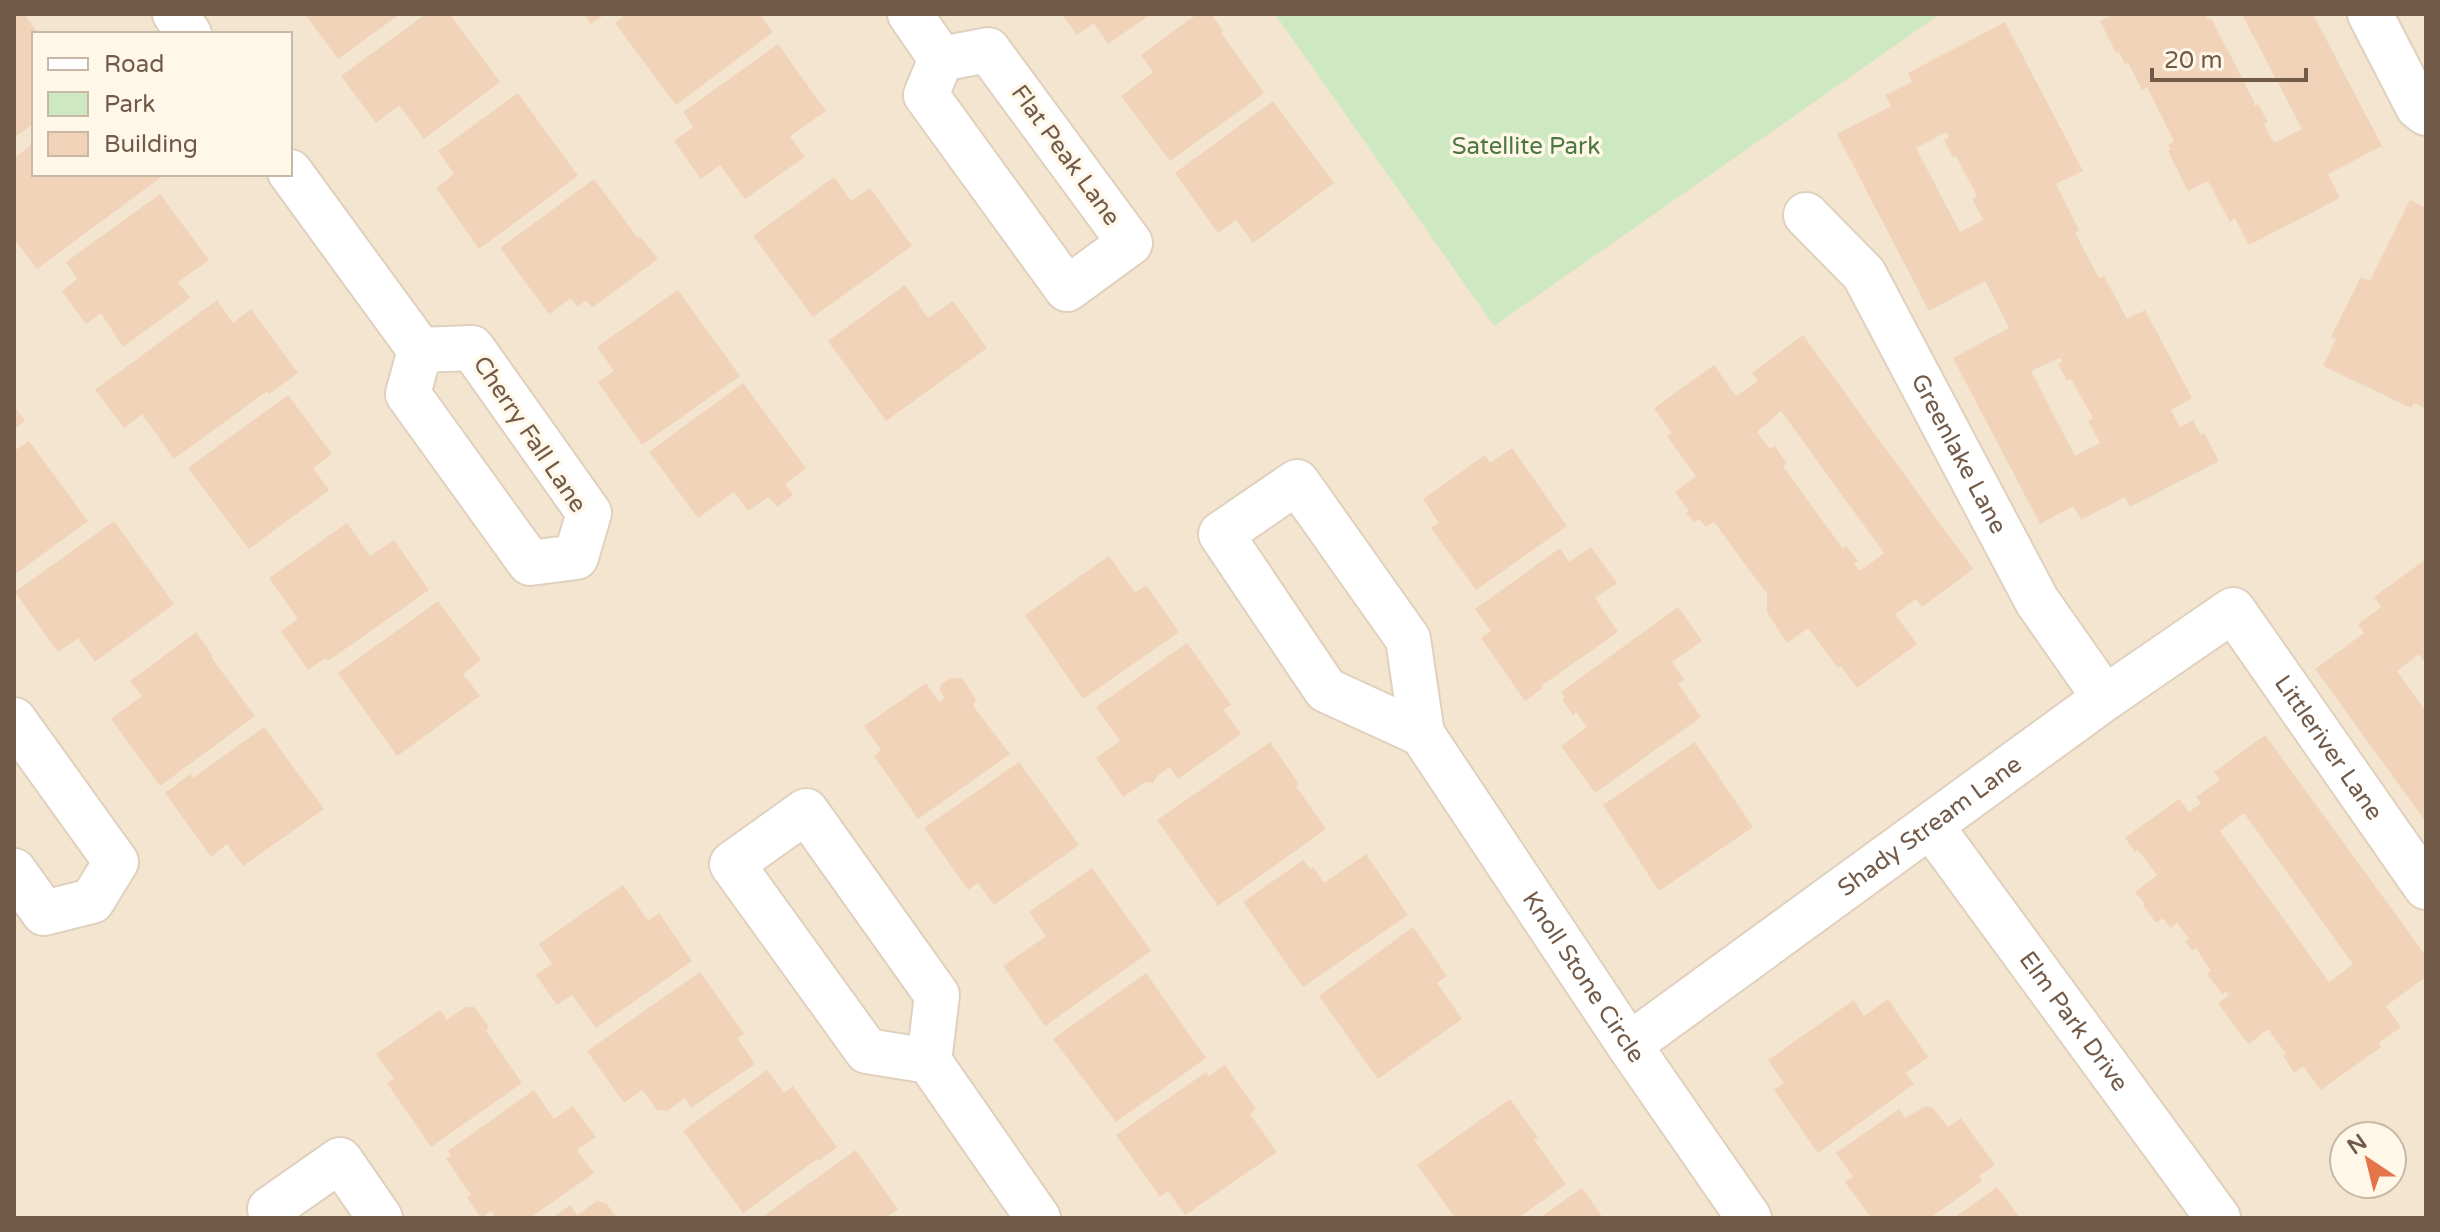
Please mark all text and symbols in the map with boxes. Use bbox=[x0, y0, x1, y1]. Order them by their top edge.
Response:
legend bbox=[32, 32, 292, 176]
scale bar bbox=[2152, 32, 2306, 82]
text: 20 m bbox=[2164, 46, 2222, 75]
text: Road bbox=[104, 50, 164, 79]
street label: Flat Peak Lane bbox=[1005, 79, 1126, 231]
text: Park bbox=[104, 90, 155, 119]
text: Building bbox=[104, 130, 198, 159]
park label: Satellite Park bbox=[1452, 132, 1600, 161]
street label: Cherry Fall Lane bbox=[467, 351, 593, 518]
street label: Greenlake Lane bbox=[1905, 369, 2013, 539]
street label: Littleriver Lane bbox=[2268, 670, 2389, 826]
street label: Shady Stream Lane bbox=[1832, 750, 2027, 903]
street label: Knoll Stone Circle bbox=[1516, 886, 1651, 1069]
street label: Elm Park Drive bbox=[2013, 946, 2134, 1097]
north arrow bbox=[2328, 1120, 2408, 1200]
text: N bbox=[2342, 1129, 2372, 1160]

